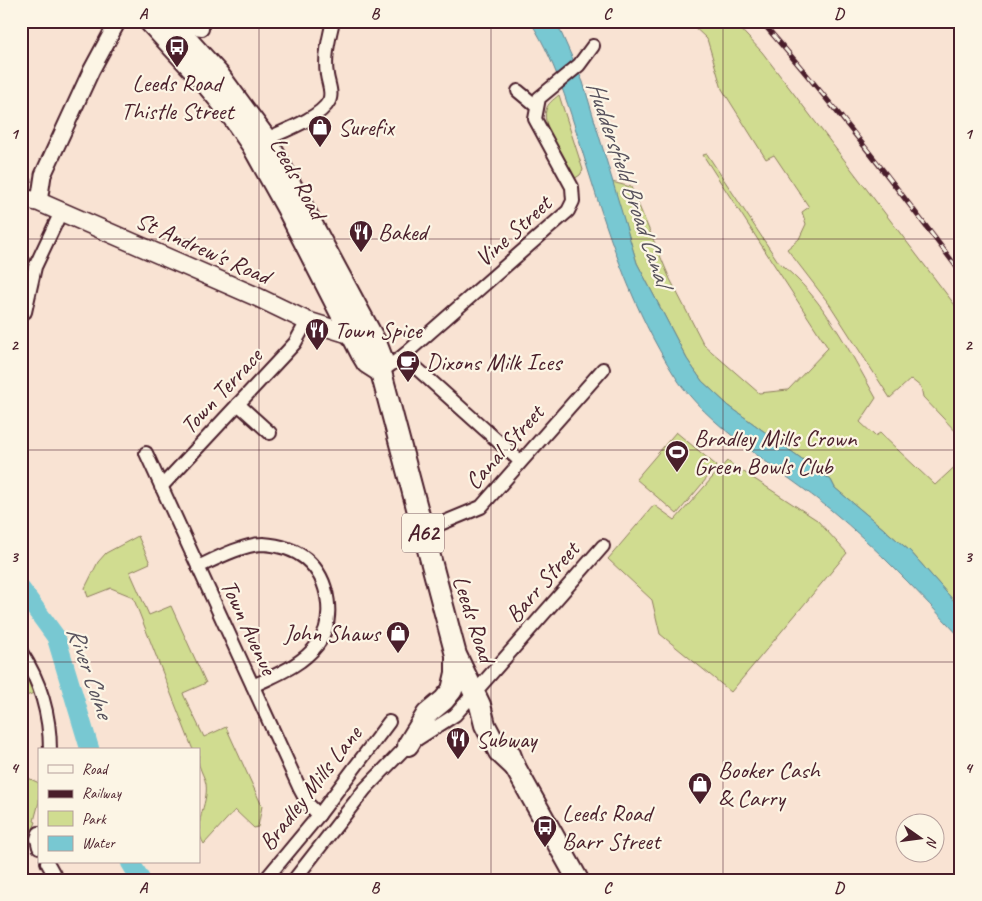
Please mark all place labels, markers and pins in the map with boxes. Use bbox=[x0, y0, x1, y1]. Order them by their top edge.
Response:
bus stop icon: Leeds Road Thistle Street bbox=[164, 34, 190, 68]
place label: Leeds Road Thistle Street bbox=[121, 68, 235, 126]
place label: Surefix bbox=[338, 112, 396, 142]
shop icon: Surefix bbox=[307, 114, 333, 148]
place label: Baked bbox=[378, 217, 431, 247]
restaurant icon: Baked bbox=[348, 219, 374, 253]
place label: Town Spice bbox=[334, 315, 424, 345]
restaurant icon: Town Spice bbox=[304, 317, 330, 351]
place label: Dixons Milk Ices bbox=[426, 347, 564, 377]
cafe icon: Dixons Milk Ices bbox=[395, 349, 421, 383]
place label: Bradley Mills Crown Green Bowls Club bbox=[694, 423, 858, 481]
sports icon: Bradley Mills Crown Green Bowls Club bbox=[664, 439, 690, 473]
place label: John Shaws bbox=[283, 618, 382, 648]
shop icon: John Shaws bbox=[385, 620, 411, 654]
place label: Subway bbox=[476, 724, 538, 754]
restaurant icon: Subway bbox=[445, 726, 471, 760]
place label: Booker Cash & Carry bbox=[718, 755, 821, 813]
shop icon: Booker Cash & Carry bbox=[687, 771, 713, 805]
place label: Leeds Road Barr Street bbox=[562, 798, 662, 856]
bus stop icon: Leeds Road Barr Street bbox=[532, 814, 558, 848]

